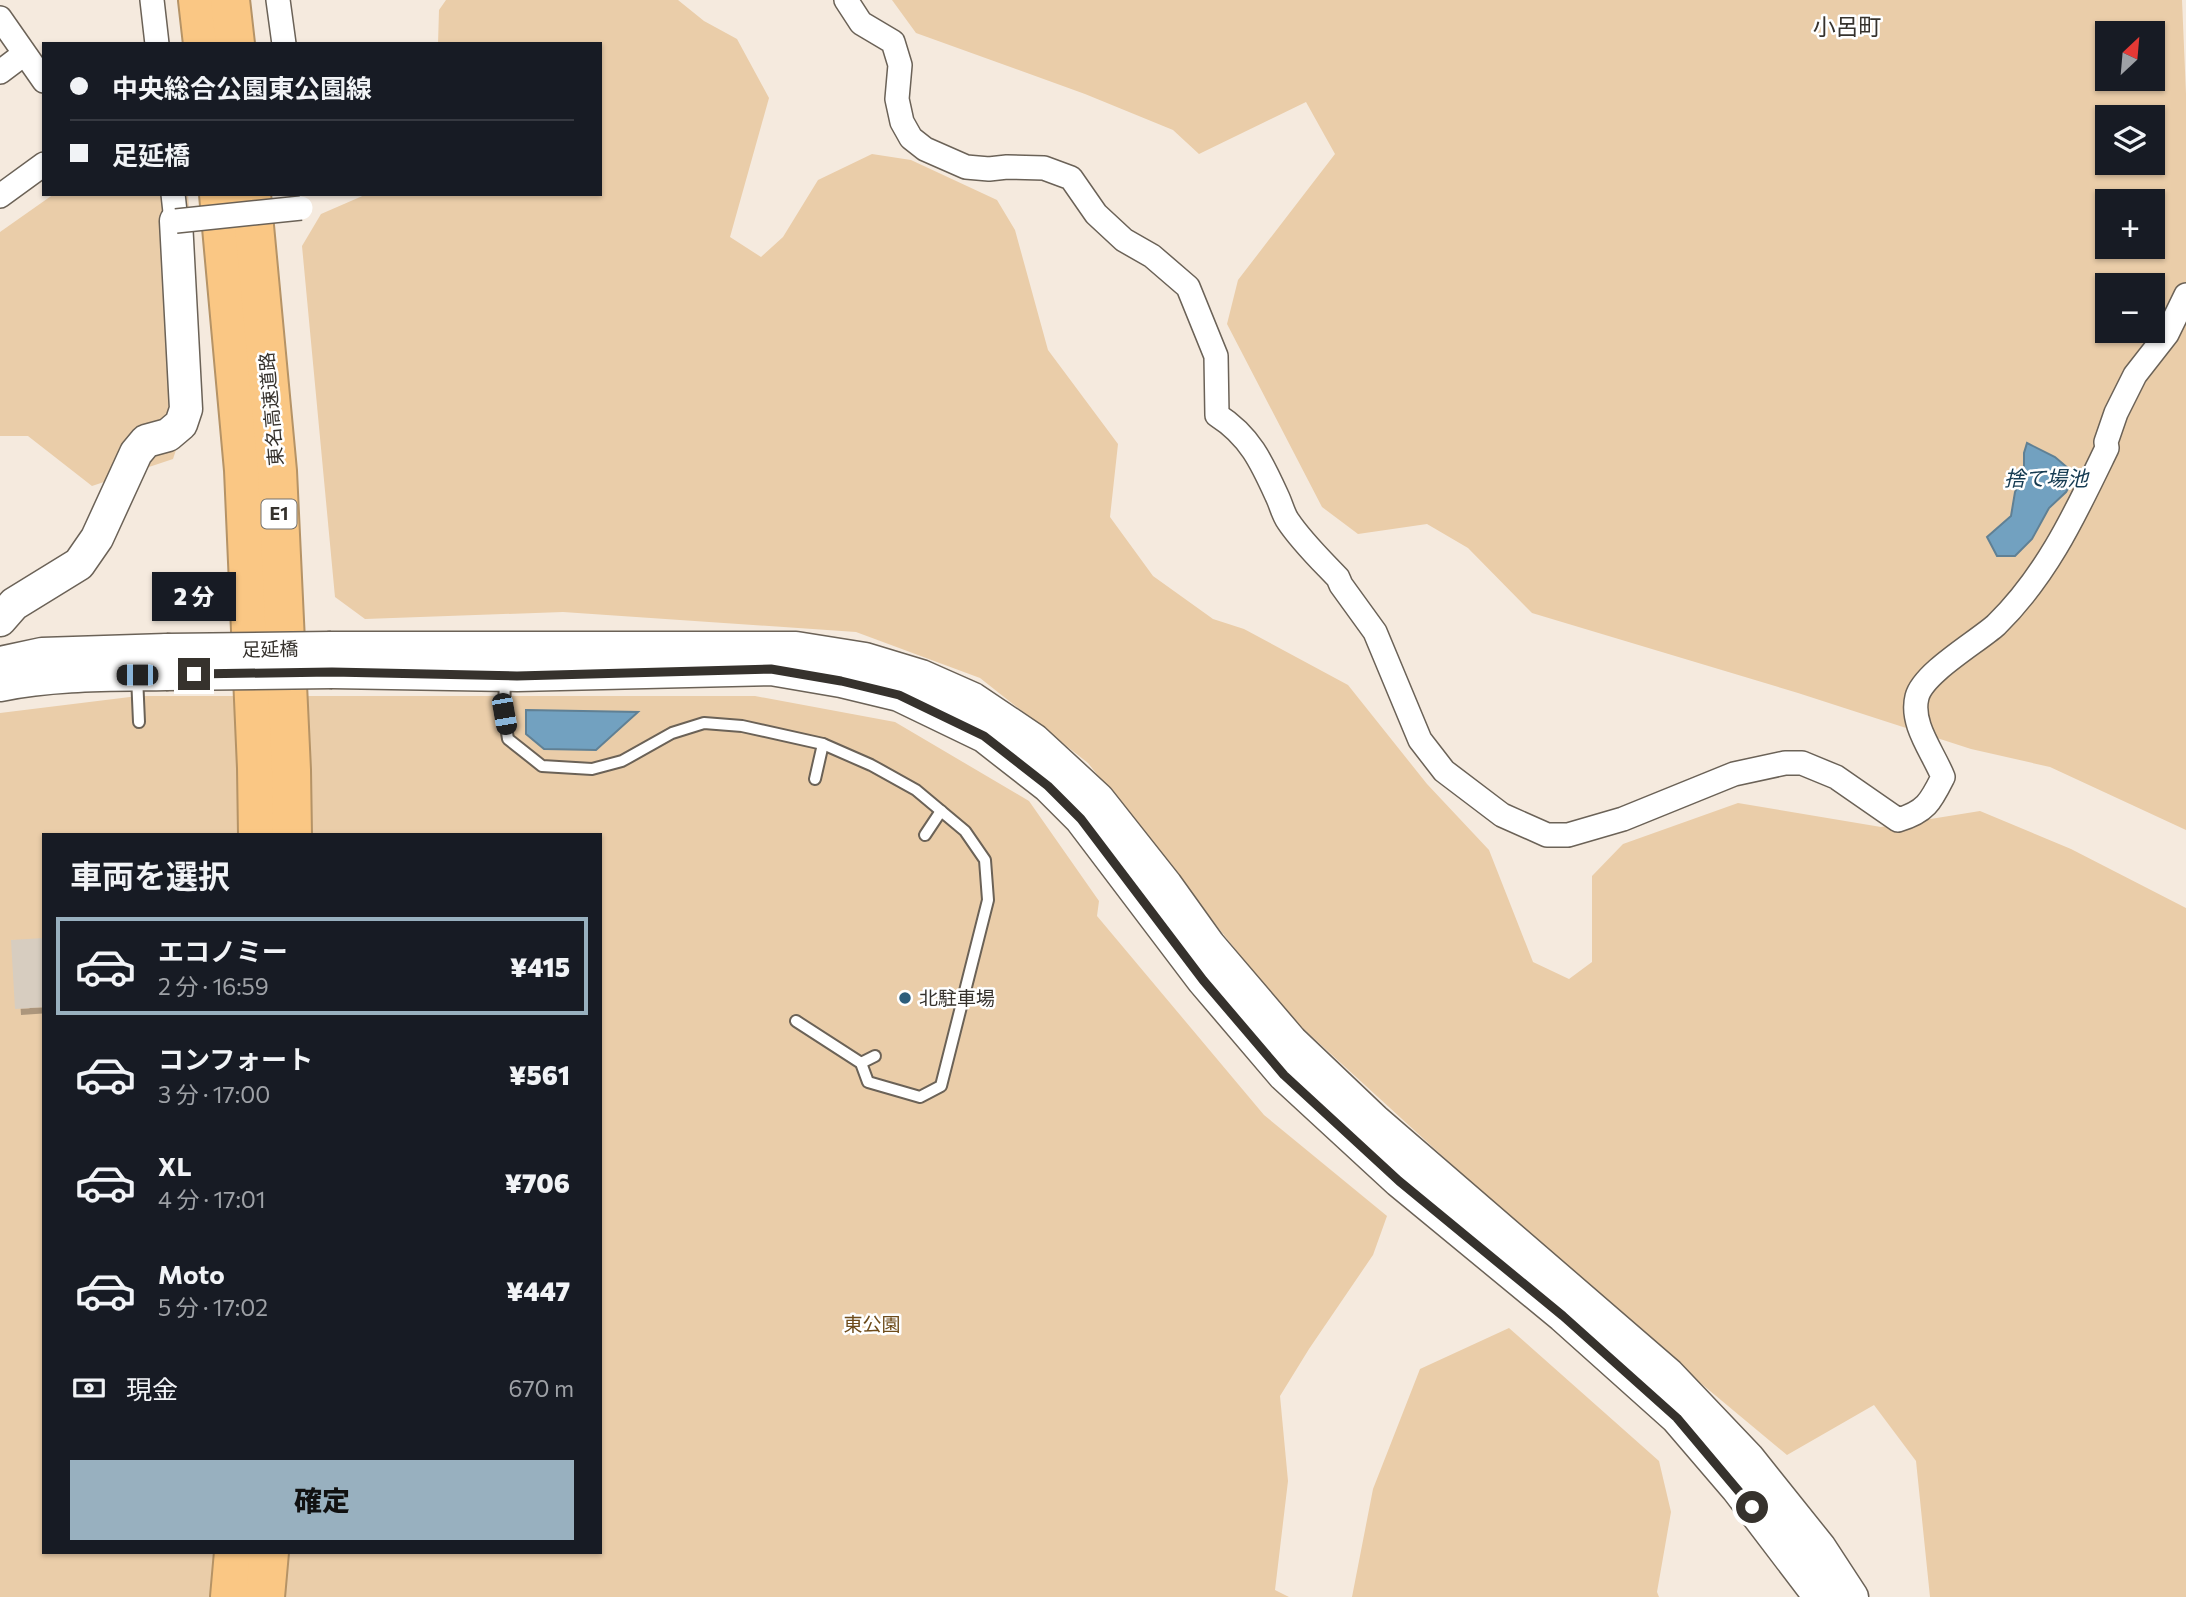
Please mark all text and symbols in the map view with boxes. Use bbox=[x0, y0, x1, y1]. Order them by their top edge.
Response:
district label: 小呂町 bbox=[1813, 12, 1882, 40]
north arrow bbox=[2095, 21, 2165, 91]
map controls bbox=[2095, 21, 2165, 343]
text: 中央総合公園東公園線 bbox=[112, 72, 372, 103]
button: layers bbox=[2095, 105, 2165, 175]
text: 足延橋 bbox=[112, 139, 190, 170]
button: + bbox=[2095, 189, 2165, 259]
button: − bbox=[2095, 273, 2165, 343]
street label: 東名高速道路 bbox=[254, 351, 287, 467]
water label: 捨て場池 bbox=[2004, 465, 2090, 490]
road number: E1 bbox=[262, 500, 296, 528]
callout: 2 分 bbox=[152, 572, 236, 622]
text: 2 分 bbox=[174, 582, 214, 610]
street label: 足延橋 bbox=[241, 637, 299, 660]
route end bbox=[178, 658, 210, 690]
car bbox=[117, 665, 159, 686]
car bbox=[491, 691, 518, 737]
text: 車両を選択 bbox=[70, 855, 230, 895]
icon: car bbox=[74, 935, 137, 998]
text: エコノミー bbox=[158, 935, 288, 966]
text: ¥415 bbox=[510, 951, 570, 982]
text: 2 分 · 16:59 bbox=[158, 972, 269, 1000]
place label: 北駐車場 bbox=[919, 986, 995, 1009]
marker: 北駐車場 bbox=[897, 990, 913, 1006]
icon: car bbox=[74, 1043, 137, 1106]
text: コンフォート bbox=[158, 1043, 313, 1074]
text: ¥561 bbox=[509, 1059, 570, 1090]
text: 3 分 · 17:00 bbox=[158, 1080, 270, 1108]
text: XL bbox=[158, 1150, 192, 1181]
icon: car bbox=[74, 1151, 137, 1214]
text: ¥706 bbox=[505, 1167, 570, 1198]
text: 4 分 · 17:01 bbox=[158, 1185, 266, 1213]
text: Moto bbox=[158, 1258, 225, 1289]
icon: car bbox=[74, 1259, 137, 1322]
text: ¥447 bbox=[506, 1275, 570, 1306]
text: 5 分 · 17:02 bbox=[158, 1293, 268, 1321]
park label: 東公園 bbox=[843, 1312, 901, 1335]
icon: cash bbox=[70, 1369, 108, 1407]
text: 現金 bbox=[126, 1373, 178, 1404]
text: 670 m bbox=[509, 1374, 574, 1402]
button: 確定 bbox=[70, 1460, 574, 1540]
route start bbox=[1736, 1491, 1768, 1523]

